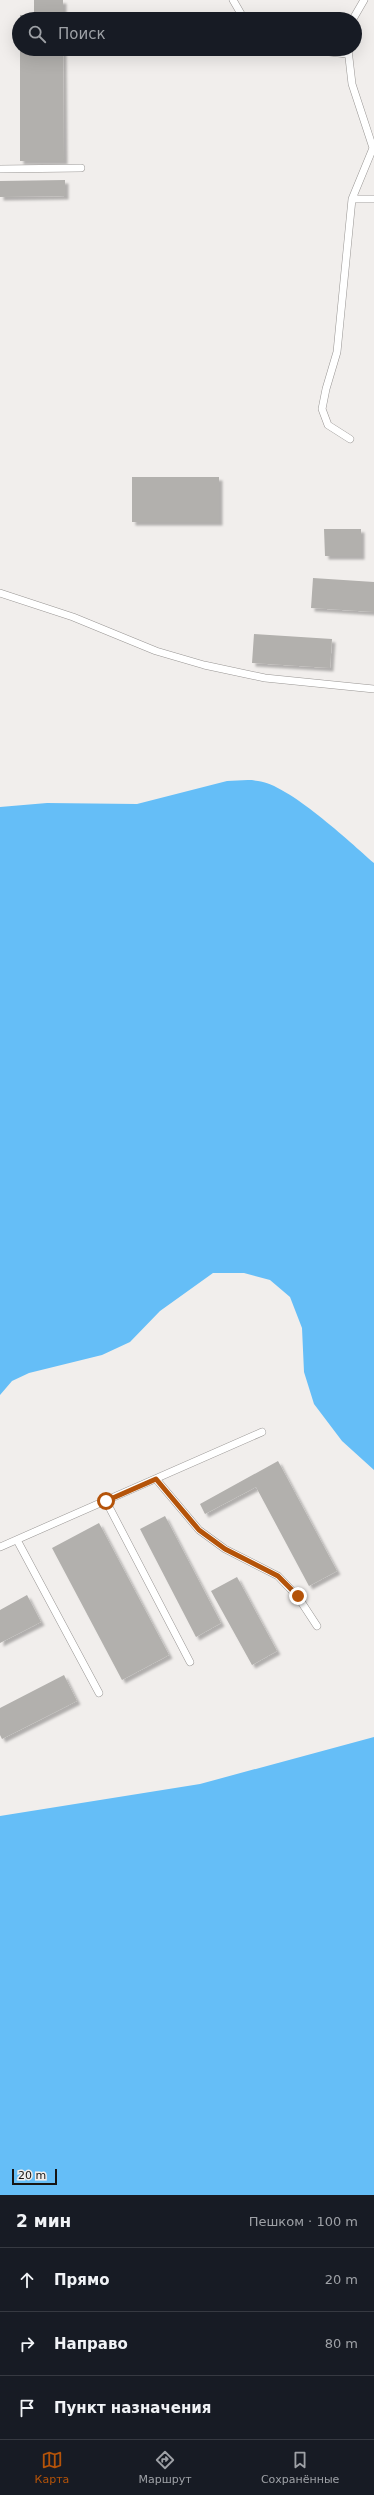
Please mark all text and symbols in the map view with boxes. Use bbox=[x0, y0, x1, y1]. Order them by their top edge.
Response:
search box bbox=[12, 12, 362, 56]
icon: search bbox=[26, 23, 48, 45]
text: Поиск bbox=[58, 25, 106, 43]
route start bbox=[97, 1492, 115, 1510]
route end bbox=[289, 1587, 307, 1605]
scale bar bbox=[12, 2167, 57, 2186]
text: 20 m bbox=[18, 2169, 46, 2182]
text: 2 мин bbox=[16, 2211, 71, 2231]
text: Пешком · 100 m bbox=[249, 2214, 358, 2229]
icon: ahead bbox=[16, 2269, 38, 2291]
text: Прямо bbox=[54, 2271, 110, 2289]
text: 20 m bbox=[325, 2272, 358, 2287]
icon: right bbox=[16, 2333, 38, 2355]
text: Направо bbox=[54, 2335, 128, 2353]
text: 80 m bbox=[325, 2336, 358, 2351]
icon: arrive bbox=[16, 2397, 38, 2419]
text: Пункт назначения bbox=[54, 2399, 211, 2417]
tab: Карта bbox=[35, 2449, 69, 2486]
tab: Маршрут bbox=[139, 2449, 192, 2486]
tab: Сохранённые bbox=[261, 2449, 339, 2486]

